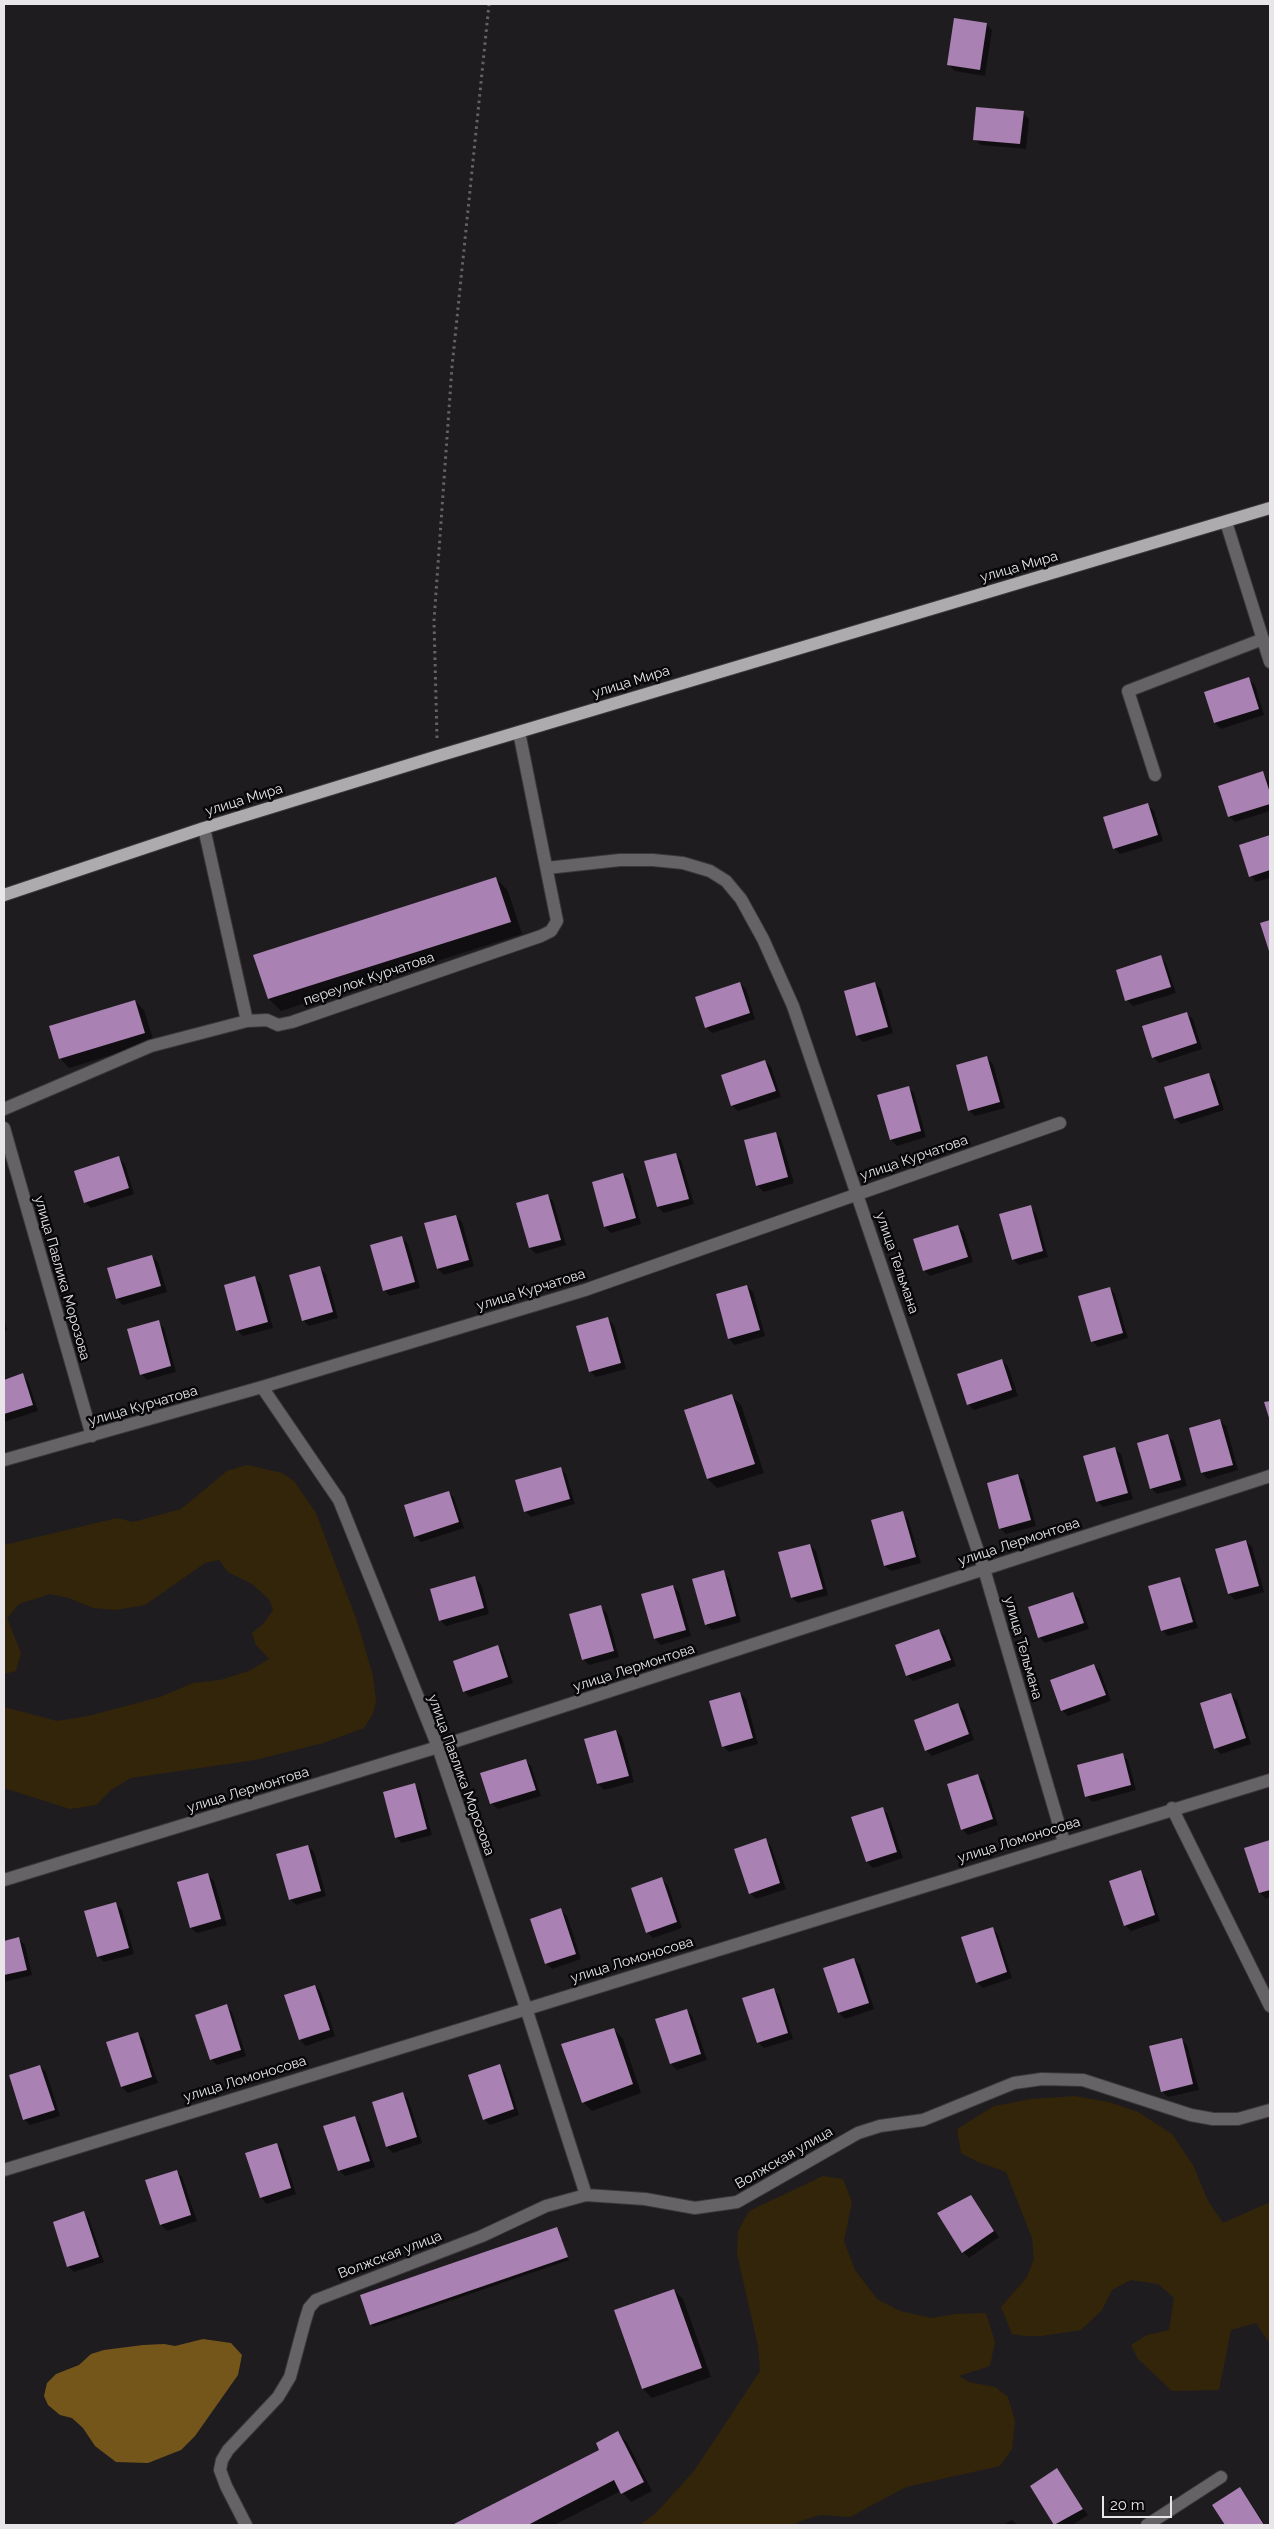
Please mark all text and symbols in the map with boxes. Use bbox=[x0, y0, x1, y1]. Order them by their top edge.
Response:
street label: улица Мира bbox=[978, 548, 1060, 586]
street label: улица Мира bbox=[590, 662, 672, 702]
street label: улица Мира bbox=[203, 780, 285, 820]
street label: переулок Курчатова bbox=[301, 949, 437, 1009]
street label: улица Курчатова bbox=[858, 1132, 970, 1184]
street label: улица Павлика Морозова bbox=[30, 1194, 94, 1362]
street label: улица Тельмана bbox=[872, 1210, 922, 1316]
street label: улица Курчатова bbox=[475, 1266, 587, 1314]
street label: улица Курчатова bbox=[87, 1382, 199, 1430]
street label: улица Лермонтова bbox=[956, 1514, 1082, 1570]
street label: улица Тельмана bbox=[1000, 1595, 1046, 1701]
street label: улица Лермонтова bbox=[571, 1640, 697, 1696]
street label: улица Павлика Морозова bbox=[424, 1692, 498, 1858]
street label: улица Лермонтова bbox=[185, 1763, 311, 1817]
street label: улица Ломоносова bbox=[956, 1813, 1082, 1867]
street label: улица Ломоносова bbox=[569, 1933, 695, 1987]
street label: улица Ломоносова bbox=[182, 2052, 308, 2106]
street label: Волжская улица bbox=[732, 2123, 836, 2193]
street label: Волжская улица bbox=[336, 2228, 444, 2282]
scale bar bbox=[1104, 2486, 1174, 2518]
text: 20 m bbox=[1110, 2496, 1145, 2514]

